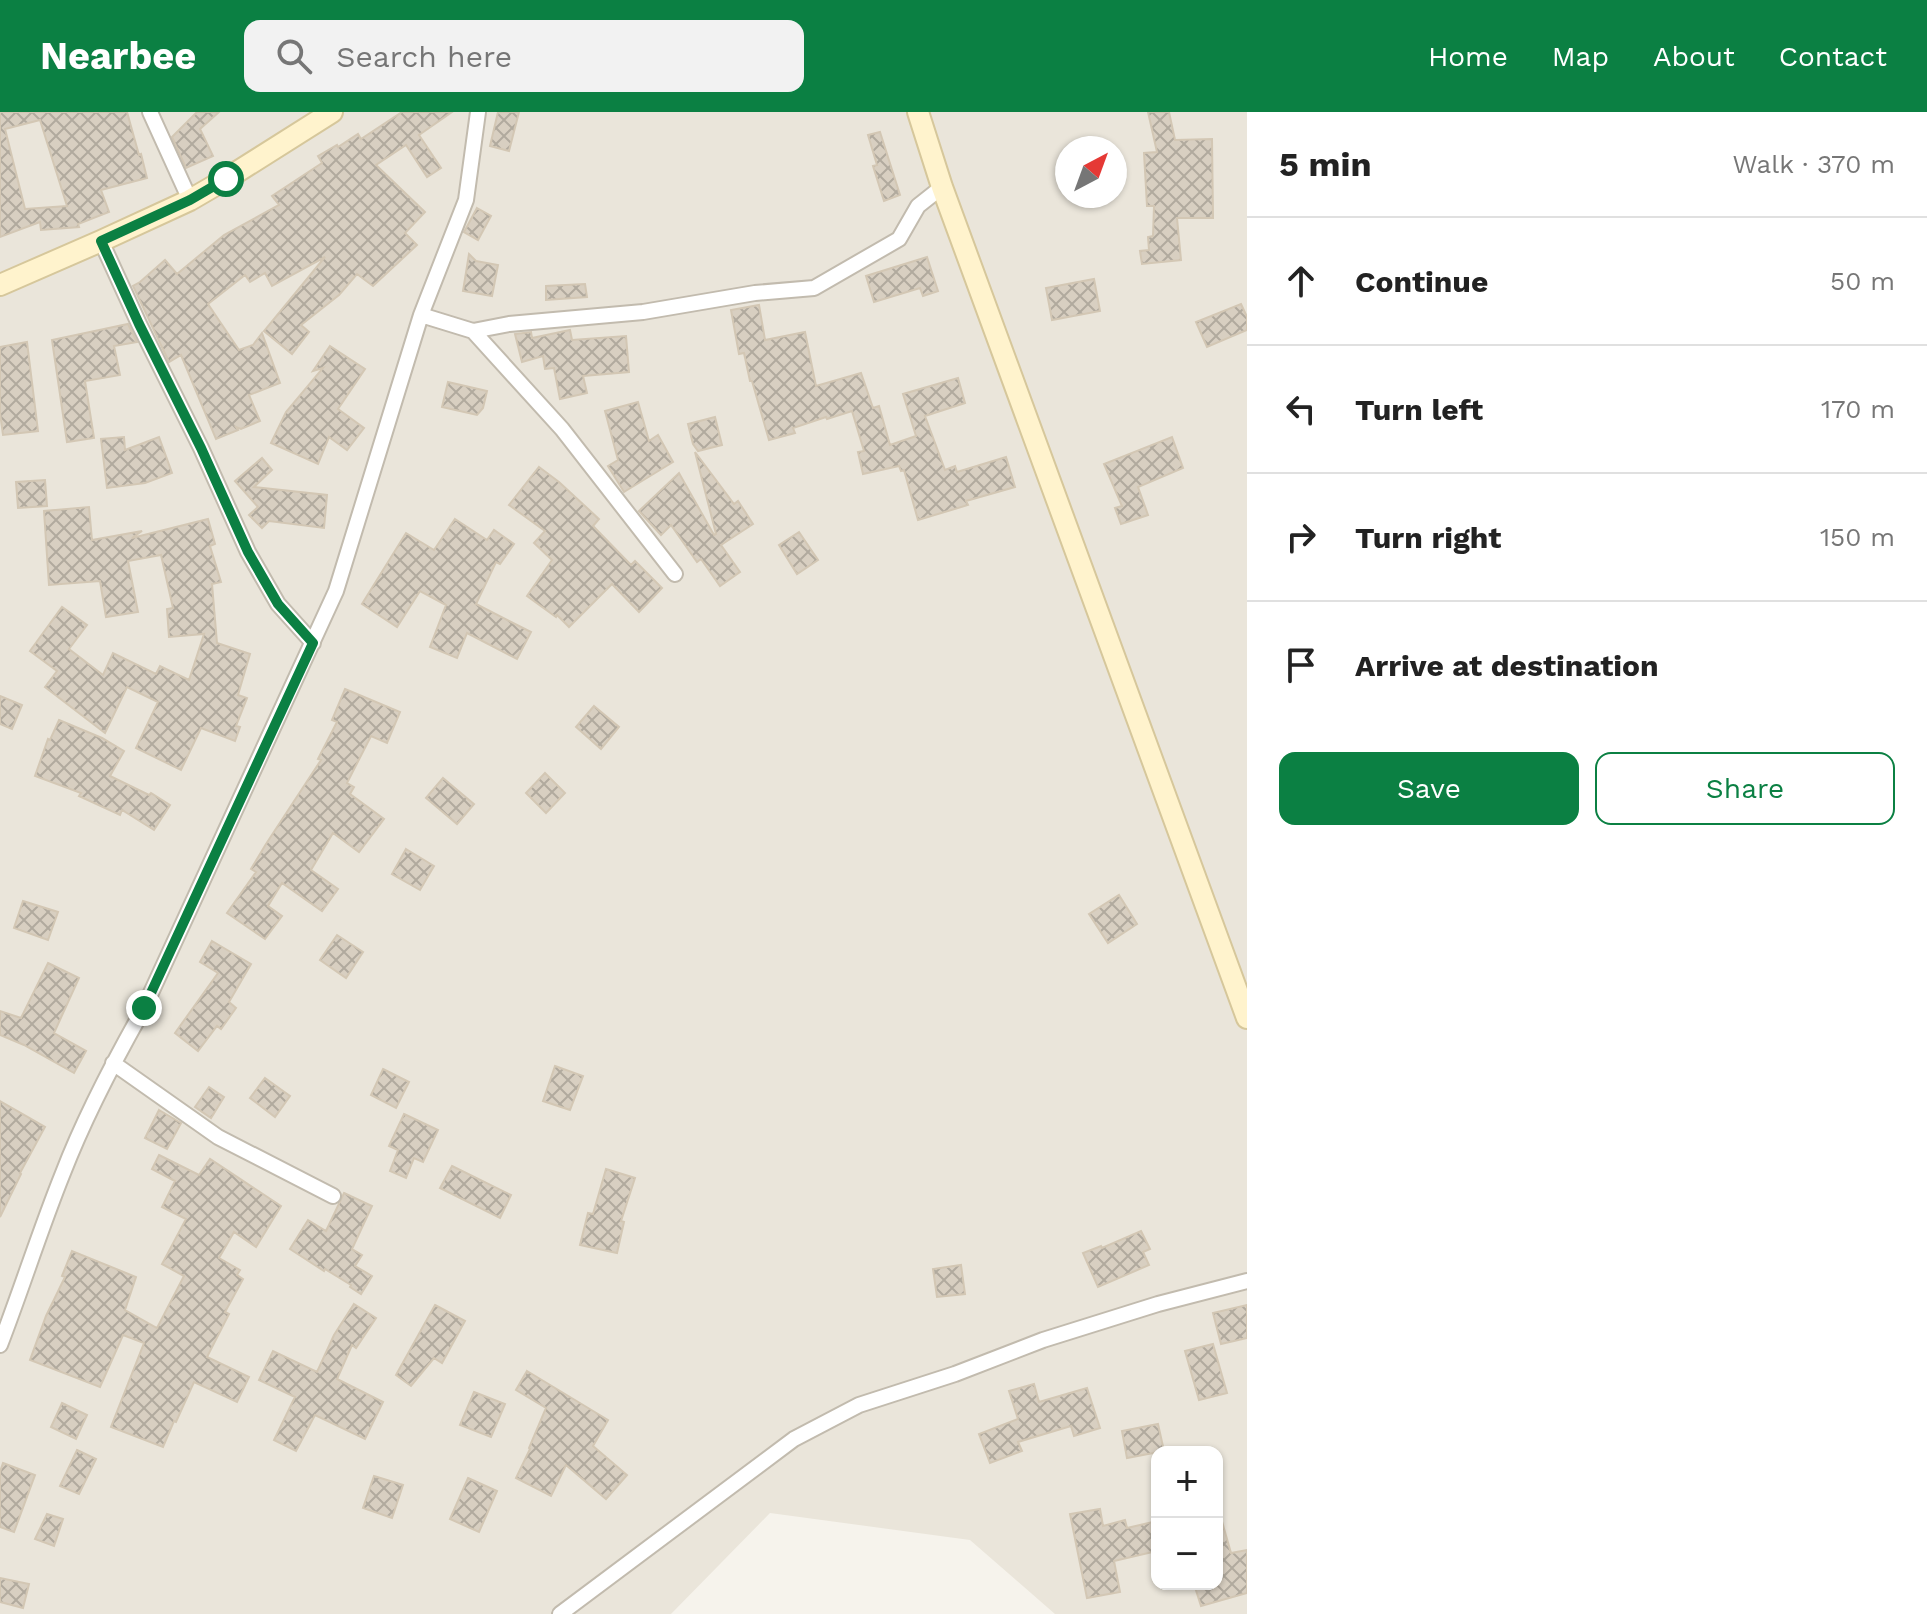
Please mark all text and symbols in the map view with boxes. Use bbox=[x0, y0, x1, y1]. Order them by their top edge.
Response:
search box bbox=[244, 20, 804, 92]
text: Nearbee bbox=[40, 34, 196, 78]
icon: search bbox=[272, 34, 316, 78]
text: Search here bbox=[336, 39, 512, 74]
text: Home bbox=[1428, 40, 1508, 73]
text: Map bbox=[1552, 40, 1609, 73]
text: About bbox=[1653, 40, 1735, 73]
text: Contact bbox=[1779, 40, 1887, 73]
north arrow bbox=[1055, 136, 1127, 208]
text: 5 min bbox=[1279, 144, 1372, 184]
text: Walk · 370 m bbox=[1733, 149, 1895, 179]
route start bbox=[208, 161, 244, 197]
icon: ahead bbox=[1279, 259, 1323, 303]
text: Continue bbox=[1355, 264, 1488, 299]
text: 50 m bbox=[1830, 266, 1895, 296]
icon: left bbox=[1279, 387, 1323, 431]
text: Turn left bbox=[1355, 392, 1483, 427]
text: 170 m bbox=[1821, 394, 1895, 424]
icon: right bbox=[1279, 515, 1323, 559]
text: Turn right bbox=[1355, 520, 1501, 555]
text: 150 m bbox=[1820, 522, 1895, 552]
icon: arrive bbox=[1279, 643, 1323, 687]
text: Arrive at destination bbox=[1355, 648, 1659, 683]
button: Save bbox=[1279, 752, 1579, 825]
button: Share bbox=[1595, 752, 1895, 825]
route end bbox=[126, 990, 162, 1026]
map controls bbox=[1151, 1446, 1223, 1590]
button: + bbox=[1151, 1446, 1223, 1518]
button: − bbox=[1151, 1518, 1223, 1590]

